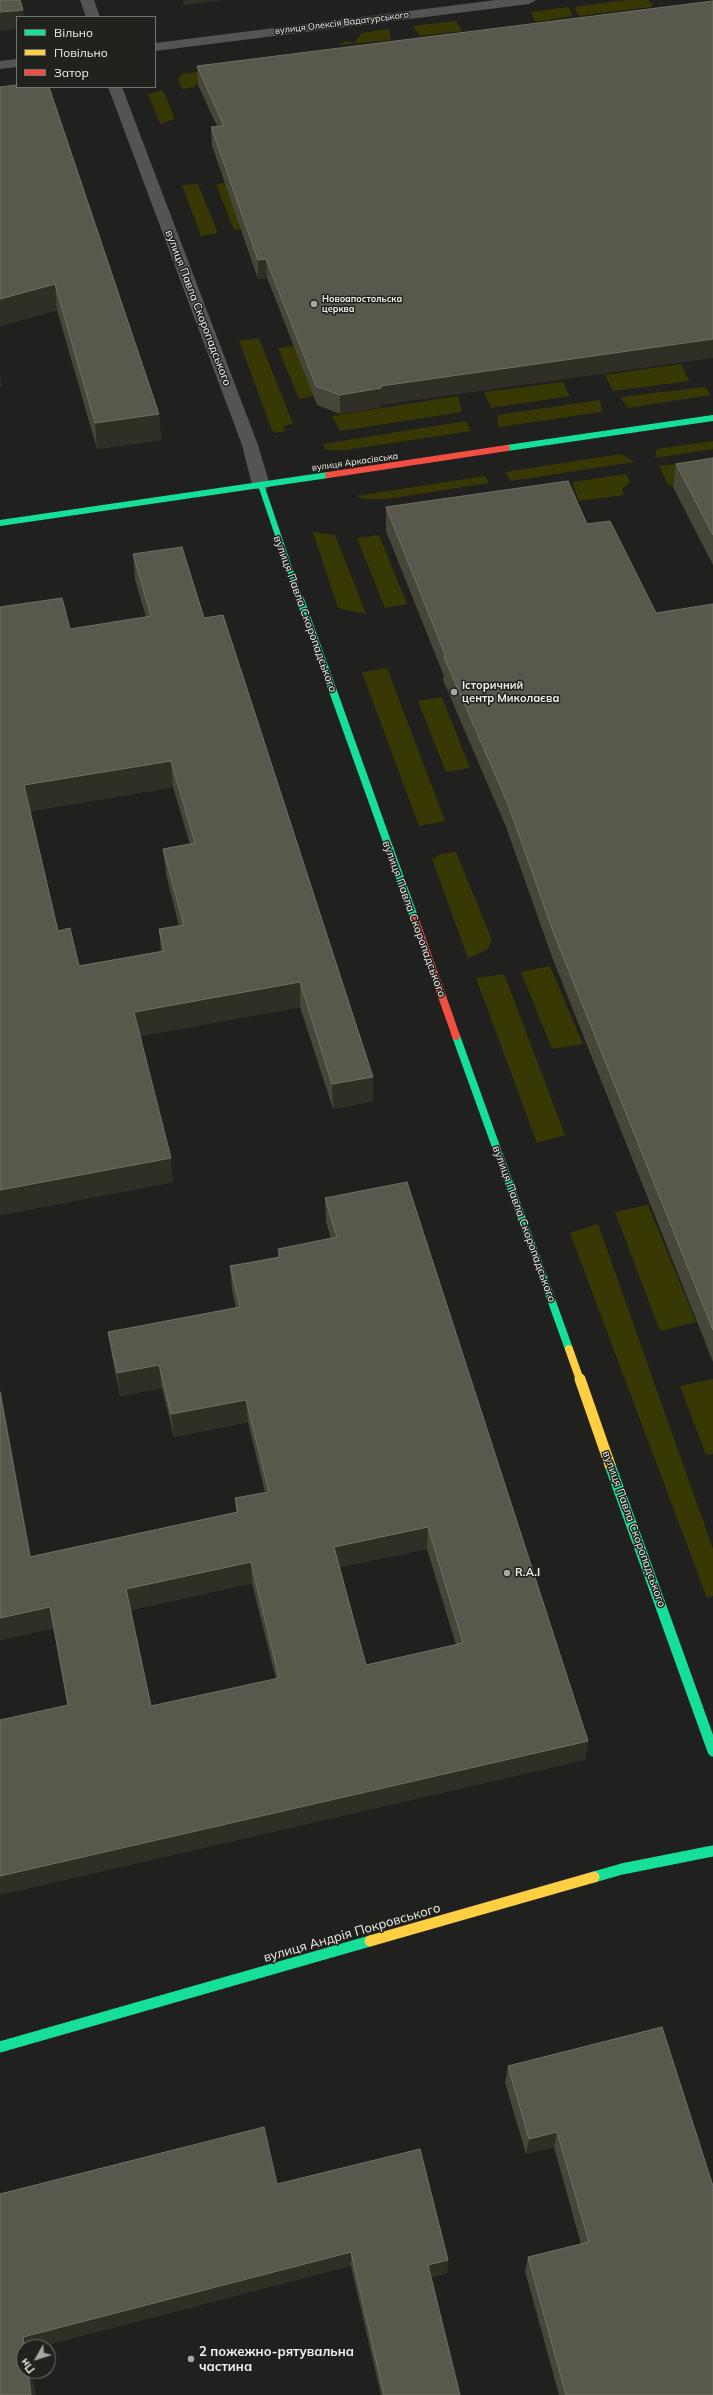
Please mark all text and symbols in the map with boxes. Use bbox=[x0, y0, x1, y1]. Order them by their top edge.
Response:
street label: вулиця Олексія Вадатурського bbox=[274, 9, 410, 37]
legend bbox=[16, 16, 156, 88]
text: Вільно bbox=[54, 25, 93, 40]
text: Повільно bbox=[54, 45, 108, 60]
text: Затор bbox=[54, 65, 89, 80]
street label: вулиця Павла Скоропадського bbox=[162, 228, 234, 388]
place label: Новоапостольска церква bbox=[322, 294, 402, 315]
marker: Новоапостольска церква bbox=[309, 299, 319, 309]
street label: вулиця Аркасівська bbox=[311, 451, 399, 473]
street label: вулиця Павла Скоропадського bbox=[270, 534, 340, 694]
place label: Історичний центр Миколаєва bbox=[462, 679, 559, 705]
marker: Історичний центр Миколаєва bbox=[449, 687, 459, 697]
street label: вулиця Павла Скоропадського bbox=[379, 839, 449, 999]
street label: вулиця Павла Скоропадського bbox=[489, 1144, 559, 1304]
street label: вулиця Павла Скоропадського bbox=[599, 1449, 669, 1609]
place label: R.A.I bbox=[515, 1566, 540, 1580]
marker: R.A.I bbox=[502, 1568, 512, 1578]
street label: вулиця Андрія Покровського bbox=[262, 1900, 442, 1966]
north arrow bbox=[16, 2339, 56, 2379]
place label: 2 пожежно-рятувальна частина bbox=[199, 2344, 354, 2375]
marker: 2 пожежно-рятувальна частина bbox=[186, 2354, 196, 2364]
text: Пн bbox=[17, 2356, 38, 2376]

